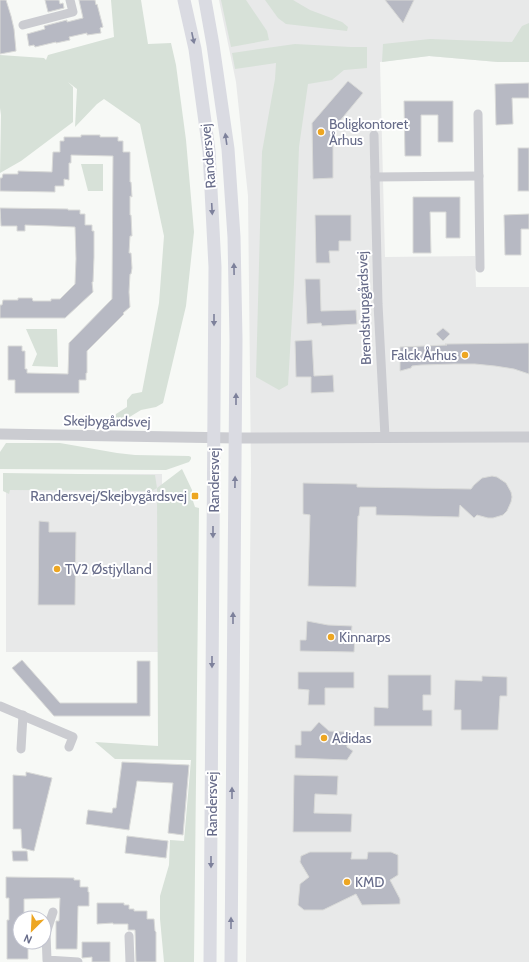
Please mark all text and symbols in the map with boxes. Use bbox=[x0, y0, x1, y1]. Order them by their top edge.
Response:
one-way arrow bbox=[190, 32, 196, 44]
place label: Boligkontoret Århus bbox=[329, 115, 408, 149]
street label: Randersvej bbox=[196, 123, 220, 189]
marker: Boligkontoret Århus bbox=[316, 127, 326, 137]
one-way arrow bbox=[223, 133, 229, 145]
one-way arrow bbox=[209, 203, 215, 216]
street label: Brendstrupgårdsvej bbox=[353, 251, 375, 365]
one-way arrow bbox=[231, 263, 238, 275]
one-way arrow bbox=[211, 314, 218, 326]
place label: Falck Århus bbox=[391, 346, 457, 364]
marker: Falck Århus bbox=[460, 350, 470, 360]
one-way arrow bbox=[232, 393, 239, 405]
street label: Skejbygårdsvej bbox=[63, 411, 151, 431]
street label: Randersvej bbox=[205, 447, 223, 512]
one-way arrow bbox=[232, 475, 238, 488]
place label: Randersvej/Skejbygårdsvej bbox=[30, 487, 187, 505]
marker: Randersvej/Skejbygårdsvej bbox=[190, 491, 200, 501]
one-way arrow bbox=[210, 526, 216, 539]
place label: TV2 Østjylland bbox=[65, 560, 152, 578]
marker: TV2 Østjylland bbox=[52, 564, 62, 574]
one-way arrow bbox=[230, 611, 236, 624]
place label: Kinnarps bbox=[339, 628, 391, 646]
marker: Kinnarps bbox=[326, 632, 336, 642]
one-way arrow bbox=[209, 656, 216, 668]
place label: Adidas bbox=[332, 729, 372, 747]
marker: Adidas bbox=[319, 733, 329, 743]
street label: Randersvej bbox=[203, 771, 221, 836]
one-way arrow bbox=[229, 786, 235, 799]
one-way arrow bbox=[208, 856, 214, 869]
place label: KMD bbox=[355, 873, 384, 891]
marker: KMD bbox=[342, 877, 352, 887]
north arrow bbox=[12, 910, 52, 950]
one-way arrow bbox=[228, 916, 234, 929]
text: N bbox=[22, 931, 34, 947]

